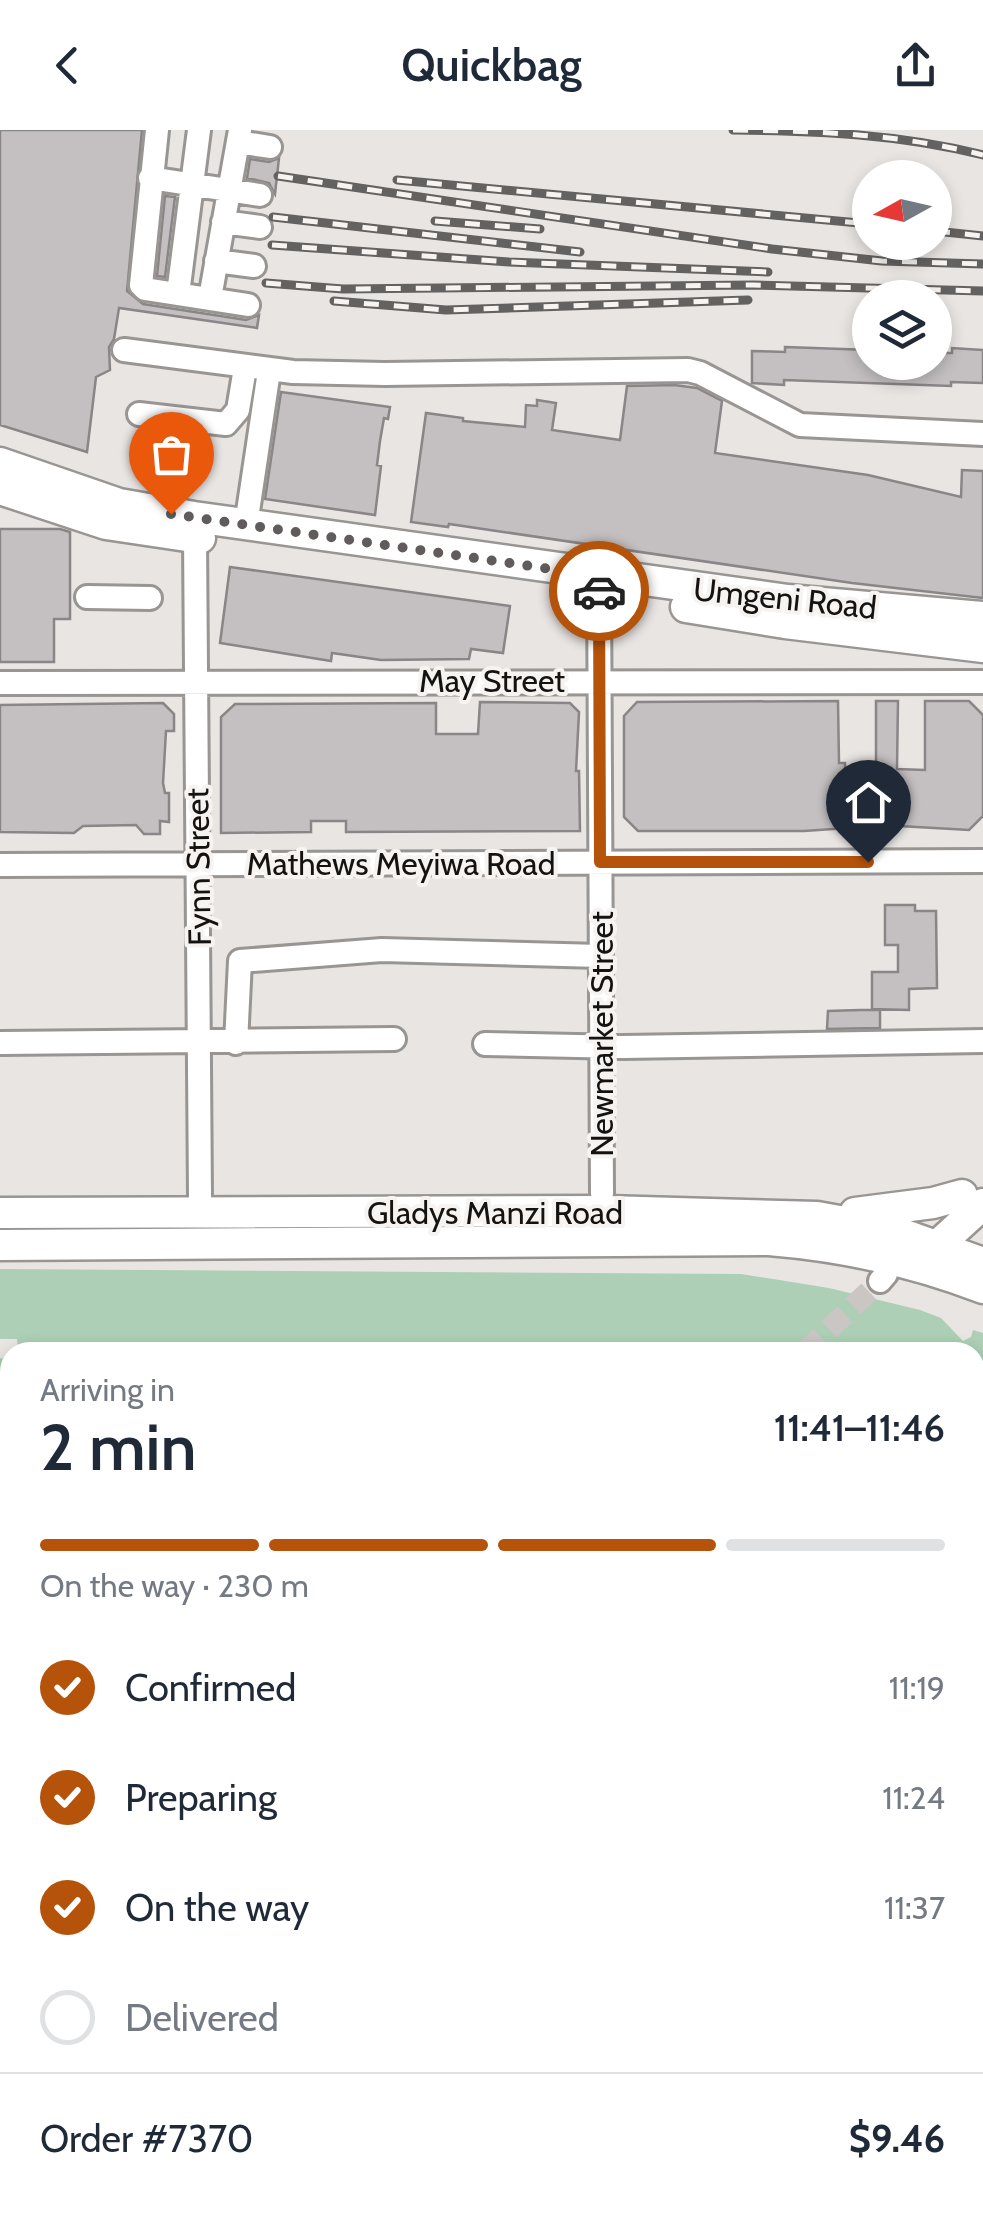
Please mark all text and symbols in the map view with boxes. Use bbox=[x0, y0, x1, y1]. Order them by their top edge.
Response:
icon: back bbox=[40, 38, 95, 93]
text: Quickbag bbox=[401, 38, 582, 92]
icon: share bbox=[888, 38, 943, 93]
north arrow bbox=[852, 160, 952, 260]
map controls bbox=[852, 160, 952, 380]
button: layers bbox=[852, 280, 952, 380]
pin bbox=[129, 412, 214, 515]
icon: bag bbox=[144, 427, 199, 482]
courier bbox=[549, 541, 649, 641]
icon: car bbox=[572, 564, 627, 619]
street label: Umgeni Road bbox=[691, 569, 879, 627]
street label: May Street bbox=[419, 661, 565, 700]
pin bbox=[826, 760, 911, 863]
icon: home bbox=[841, 775, 896, 830]
street label: Fynn Street bbox=[177, 788, 219, 946]
street label: Mathews Meyiwa Road bbox=[247, 844, 555, 883]
street label: Newmarket Street bbox=[582, 911, 621, 1157]
street label: Gladys Manzi Road bbox=[367, 1193, 623, 1232]
text: Arriving in bbox=[40, 1370, 175, 1409]
text: 11:41–11:46 bbox=[774, 1404, 945, 1451]
text: 2 min bbox=[40, 1407, 197, 1486]
text: On the way · 230 m bbox=[40, 1566, 309, 1605]
icon: check bbox=[40, 1660, 95, 1715]
text: Confirmed bbox=[125, 1664, 296, 1711]
text: 11:19 bbox=[889, 1668, 945, 1707]
icon: check bbox=[40, 1770, 95, 1825]
text: Preparing bbox=[125, 1774, 277, 1821]
text: 11:24 bbox=[882, 1778, 945, 1817]
icon: check bbox=[40, 1880, 95, 1935]
text: On the way bbox=[125, 1884, 309, 1931]
text: 11:37 bbox=[884, 1888, 945, 1927]
text: Delivered bbox=[125, 1994, 279, 2041]
text: Order #7370 bbox=[40, 2115, 253, 2162]
text: $9.46 bbox=[849, 2115, 945, 2162]

